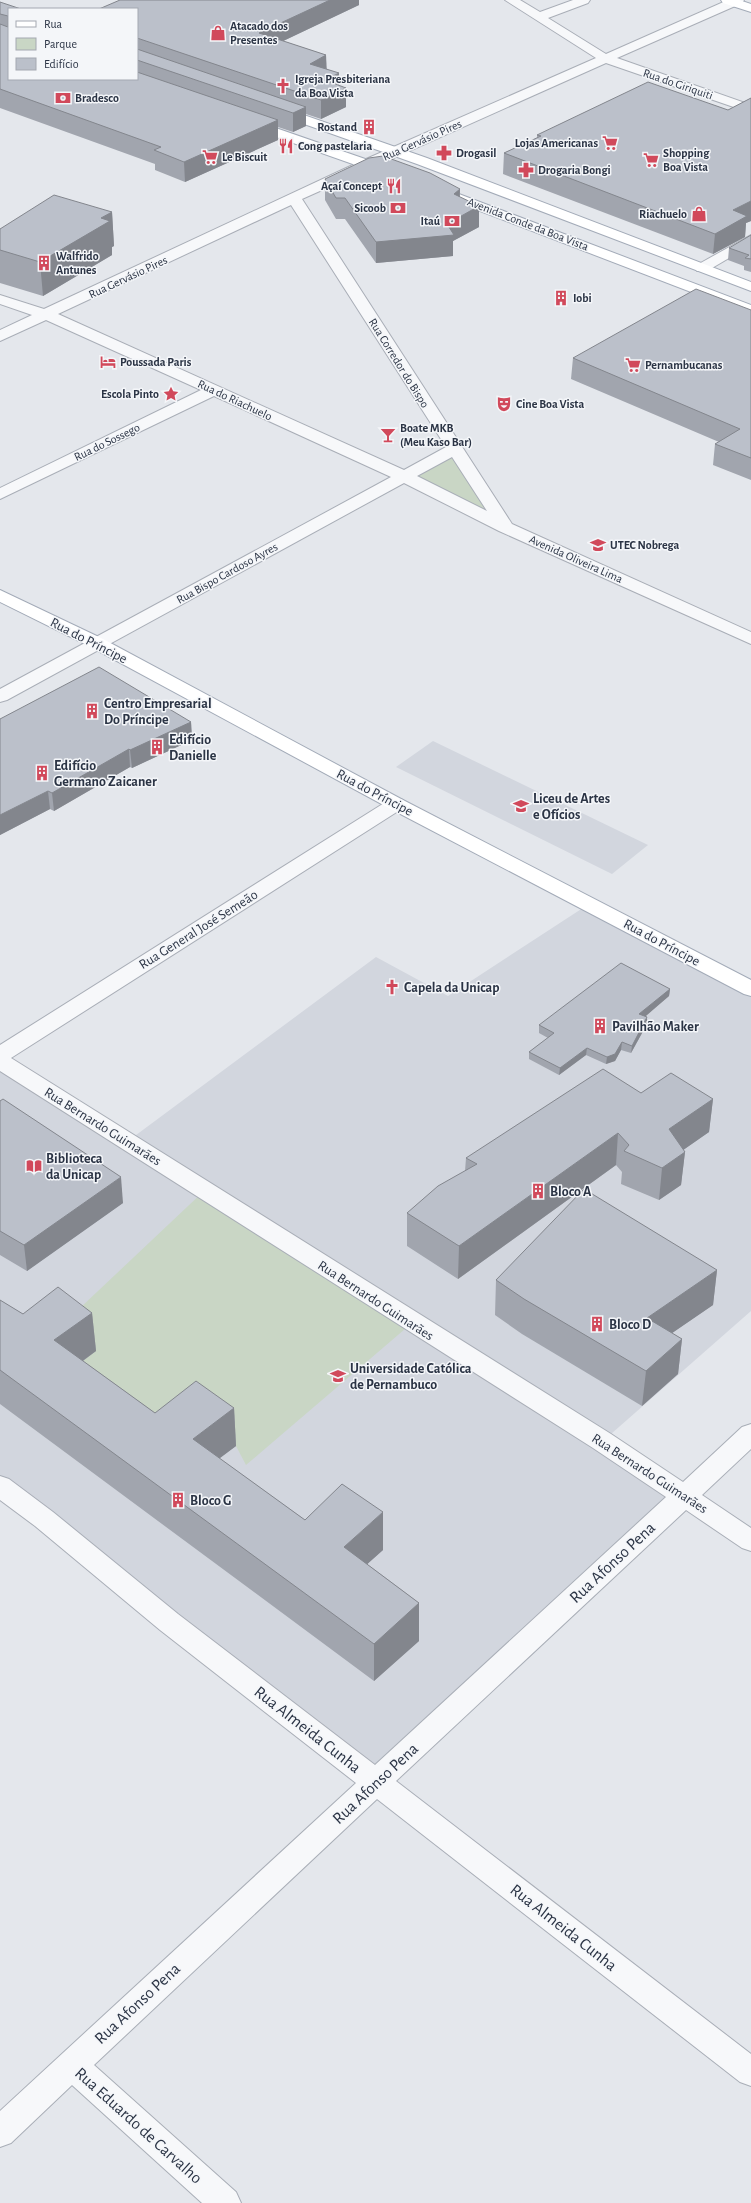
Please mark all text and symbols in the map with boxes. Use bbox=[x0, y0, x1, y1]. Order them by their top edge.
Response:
legend bbox=[8, 8, 138, 80]
text: Rua bbox=[44, 18, 63, 30]
place label: Atacado dos Presentes bbox=[230, 20, 288, 46]
shop icon: Atacado dos Presentes bbox=[209, 24, 227, 42]
text: Parque bbox=[44, 38, 77, 50]
text: Edifício bbox=[44, 58, 79, 70]
street label: Rua do Giriquiti bbox=[642, 66, 714, 102]
place label: Igreja Presbiteriana da Boa Vista bbox=[295, 73, 391, 99]
church icon: Igreja Presbiteriana da Boa Vista bbox=[274, 77, 292, 95]
bank icon: Bradesco bbox=[54, 89, 72, 107]
place label: Bradesco bbox=[75, 92, 119, 104]
street label: Rua Gervásio Pires bbox=[381, 117, 463, 163]
building icon: Rostand bbox=[360, 118, 378, 136]
place label: Rostand bbox=[317, 121, 358, 133]
supermarket icon: Lojas Americanas bbox=[601, 134, 619, 152]
restaurant icon: Cong pastelaria bbox=[277, 137, 295, 155]
place label: Lojas Americanas bbox=[515, 137, 598, 150]
place label: Cong pastelaria bbox=[298, 140, 372, 152]
pharmacy icon: Drogasil bbox=[435, 144, 453, 162]
place label: Drogasil bbox=[456, 147, 496, 159]
place label: Shopping Boa Vista bbox=[663, 147, 710, 173]
supermarket icon: Le Biscuit bbox=[201, 148, 219, 166]
place label: Le Biscuit bbox=[222, 151, 267, 163]
supermarket icon: Shopping Boa Vista bbox=[642, 151, 660, 169]
pharmacy icon: Drogaria Bongi bbox=[517, 161, 535, 179]
place label: Drogaria Bongi bbox=[538, 164, 611, 176]
restaurant icon: Açaí Concept bbox=[385, 177, 403, 195]
place label: Açaí Concept bbox=[321, 180, 382, 192]
street label: Avenida Conde da Boa Vista bbox=[466, 195, 591, 253]
bank icon: Sicoob bbox=[389, 199, 407, 217]
place label: Sicoob bbox=[354, 202, 386, 214]
shop icon: Riachuelo bbox=[690, 205, 708, 223]
place label: Riachuelo bbox=[639, 208, 687, 220]
bank icon: Itaú bbox=[443, 212, 461, 230]
place label: Itaú bbox=[420, 215, 441, 227]
place label: Walfrido Antunes bbox=[56, 250, 99, 276]
building icon: Walfrido Antunes bbox=[35, 254, 53, 272]
street label: Rua Gervásio Pires bbox=[87, 254, 169, 300]
building icon: Iobi bbox=[552, 289, 570, 307]
place label: Iobi bbox=[573, 292, 592, 304]
street label: Rua Corredor do Bispo bbox=[367, 316, 431, 410]
hotel icon: Poussada Paris bbox=[99, 353, 117, 371]
place label: Poussada Paris bbox=[120, 356, 192, 368]
supermarket icon: Pernambucanas bbox=[624, 356, 642, 374]
place label: Pernambucanas bbox=[645, 359, 723, 371]
street label: Rua do Riachuelo bbox=[196, 378, 274, 423]
place icon: Escola Pinto bbox=[162, 385, 180, 403]
place label: Escola Pinto bbox=[101, 388, 159, 400]
theatre icon: Cine Boa Vista bbox=[495, 395, 513, 413]
place label: Cine Boa Vista bbox=[516, 398, 584, 410]
street label: Rua do Sossego bbox=[72, 421, 142, 463]
place label: Boate MKB (Meu Kaso Bar) bbox=[400, 422, 472, 449]
bar icon: Boate MKB (Meu Kaso Bar) bbox=[379, 426, 397, 444]
street label: Avenida Oliveira Lima bbox=[527, 533, 625, 585]
school or university icon: UTEC Nobrega bbox=[589, 536, 607, 554]
place label: UTEC Nobrega bbox=[610, 539, 679, 551]
street label: Rua Bispo Cardoso Ayres bbox=[174, 540, 280, 607]
street label: Rua do Príncipe bbox=[48, 615, 129, 666]
place label: Centro Empresarial Do Príncipe bbox=[104, 697, 212, 727]
building icon: Centro Empresarial Do Príncipe bbox=[83, 702, 101, 720]
place label: Edifício Danielle bbox=[169, 733, 217, 763]
building icon: Edifício Danielle bbox=[148, 738, 166, 756]
place label: Edifício Germano Zaicaner bbox=[54, 759, 157, 789]
building icon: Edifício Germano Zaicaner bbox=[33, 764, 51, 782]
street label: Rua do Príncipe bbox=[334, 767, 415, 819]
place label: Liceu de Artes e Ofícios bbox=[533, 792, 610, 822]
school or university icon: Liceu de Artes e Ofícios bbox=[512, 797, 530, 815]
street label: Rua General José Semeão bbox=[137, 888, 260, 972]
street label: Rua do Príncipe bbox=[621, 917, 702, 969]
church icon: Capela da Unicap bbox=[383, 978, 401, 996]
place label: Capela da Unicap bbox=[404, 981, 500, 995]
building icon: Pavilhão Maker bbox=[591, 1017, 609, 1035]
place label: Pavilhão Maker bbox=[612, 1020, 699, 1034]
street label: Rua Bernardo Guimarães bbox=[42, 1085, 163, 1169]
place label: Biblioteca da Unicap bbox=[46, 1152, 103, 1182]
library icon: Biblioteca da Unicap bbox=[25, 1157, 43, 1175]
building icon: Bloco A bbox=[529, 1182, 547, 1200]
place label: Bloco A bbox=[550, 1185, 592, 1199]
street label: Rua Bernardo Guimarães bbox=[315, 1258, 436, 1343]
building icon: Bloco D bbox=[588, 1315, 606, 1333]
place label: Bloco D bbox=[609, 1318, 651, 1332]
place label: Universidade Católica de Pernambuco bbox=[350, 1362, 472, 1392]
school or university icon: Universidade Católica de Pernambuco bbox=[329, 1367, 347, 1385]
street label: Rua Bernardo Guimarães bbox=[589, 1431, 710, 1516]
building icon: Bloco G bbox=[169, 1491, 187, 1509]
place label: Bloco G bbox=[190, 1494, 232, 1508]
street label: Rua Afonso Pena bbox=[566, 1519, 658, 1606]
street label: Rua Almeida Cunha bbox=[251, 1683, 364, 1776]
street label: Rua Afonso Pena bbox=[329, 1740, 421, 1827]
street label: Rua Almeida Cunha bbox=[507, 1881, 620, 1974]
street label: Rua Afonso Pena bbox=[91, 1960, 183, 2047]
street label: Rua Eduardo de Carvalho bbox=[72, 2064, 206, 2187]

